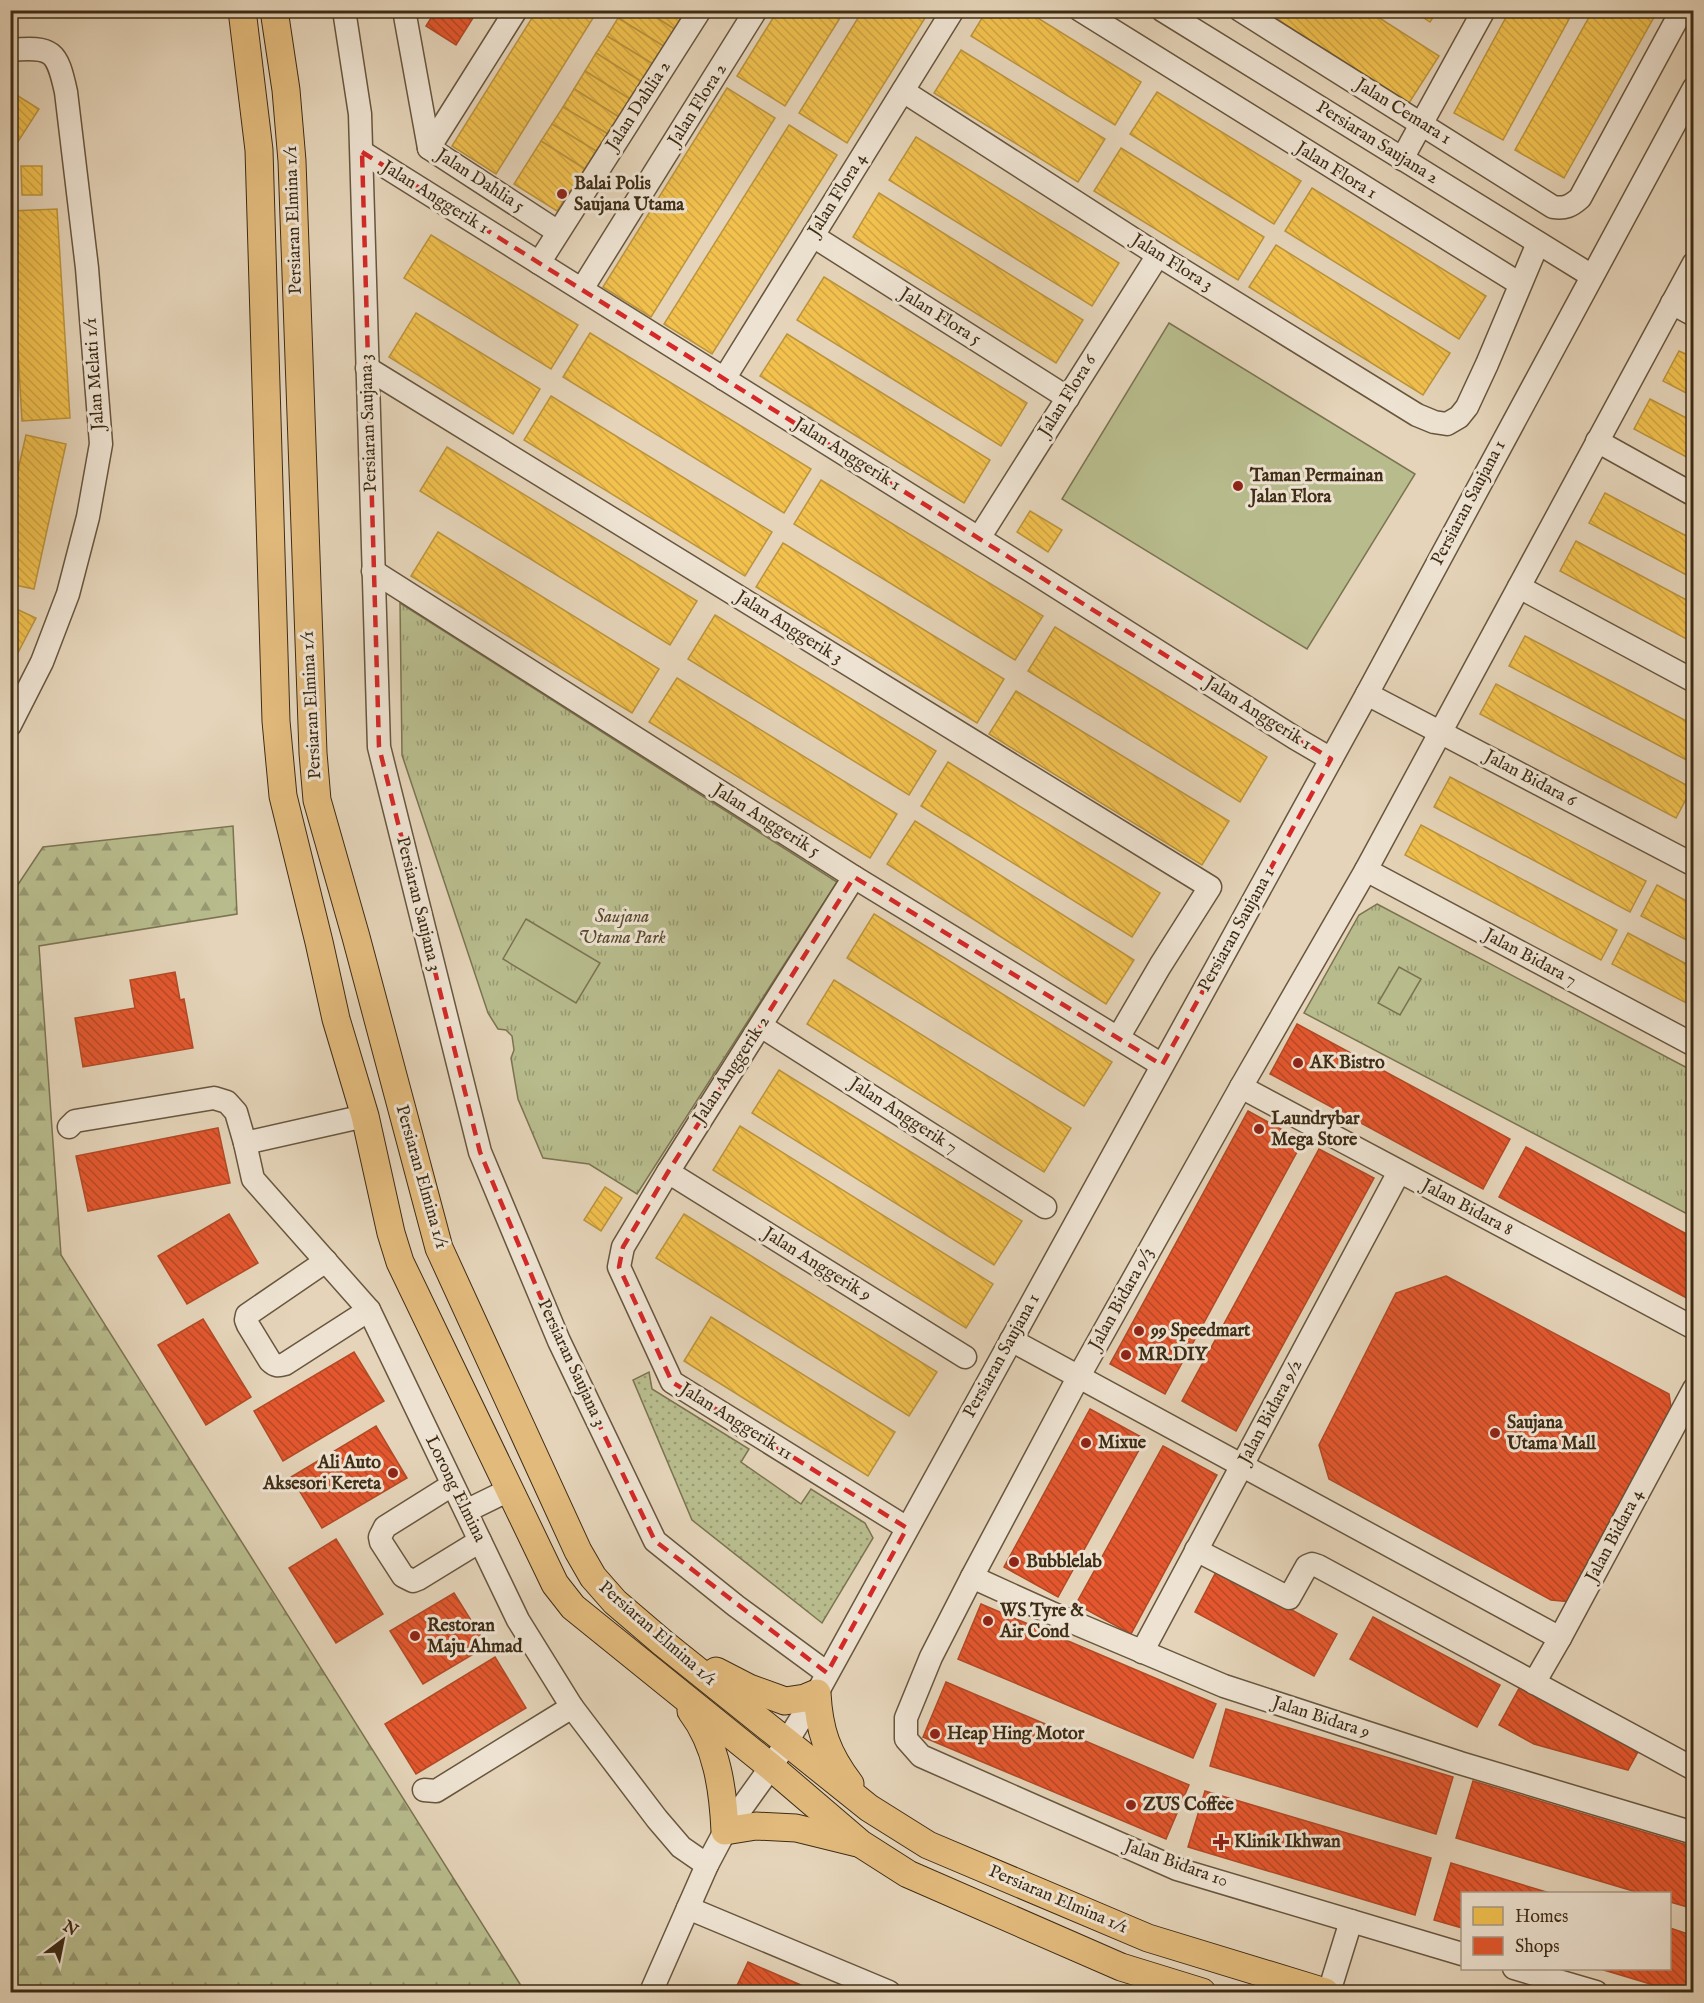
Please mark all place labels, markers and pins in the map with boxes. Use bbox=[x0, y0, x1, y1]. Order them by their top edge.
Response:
place label: Balai Polis Saujana Utama bbox=[574, 173, 685, 217]
marker: Balai Polis Saujana Utama bbox=[555, 187, 569, 201]
place label: Taman Permainan Jalan Flora bbox=[1248, 465, 1384, 509]
marker: Taman Permainan Jalan Flora bbox=[1231, 479, 1245, 493]
place label: AK Bistro bbox=[1309, 1052, 1385, 1075]
marker: AK Bistro bbox=[1291, 1056, 1305, 1070]
place label: Laundrybar Mega Store bbox=[1271, 1108, 1360, 1152]
marker: Laundrybar Mega Store bbox=[1252, 1122, 1266, 1136]
place label: 99 Speedmart bbox=[1150, 1320, 1251, 1343]
marker: 99 Speedmart bbox=[1132, 1324, 1146, 1338]
place label: MR.DIY bbox=[1138, 1344, 1209, 1367]
marker: MR.DIY bbox=[1119, 1348, 1133, 1362]
place label: Saujana Utama Mall bbox=[1506, 1412, 1597, 1456]
marker: Saujana Utama Mall bbox=[1488, 1426, 1502, 1440]
place label: Mixue bbox=[1098, 1432, 1147, 1455]
marker: Mixue bbox=[1079, 1436, 1093, 1450]
place label: Ali Auto Aksesori Kereta bbox=[262, 1452, 382, 1496]
marker: Ali Auto Aksesori Kereta bbox=[386, 1466, 400, 1480]
place label: Bubblelab bbox=[1026, 1551, 1102, 1574]
marker: Bubblelab bbox=[1007, 1555, 1021, 1569]
place label: WS Tyre & Air Cond bbox=[999, 1600, 1084, 1644]
marker: WS Tyre & Air Cond bbox=[981, 1614, 995, 1628]
place label: Restoran Maju Ahmad bbox=[427, 1615, 523, 1659]
marker: Restoran Maju Ahmad bbox=[408, 1629, 422, 1643]
place label: Heap Hing Motor bbox=[947, 1723, 1085, 1746]
marker: Heap Hing Motor bbox=[928, 1727, 942, 1741]
place label: ZUS Coffee bbox=[1143, 1794, 1234, 1817]
marker: ZUS Coffee bbox=[1124, 1798, 1138, 1812]
place label: Klinik Ikhwan bbox=[1234, 1831, 1341, 1854]
marker: Klinik Ikhwan bbox=[1212, 1833, 1230, 1851]

